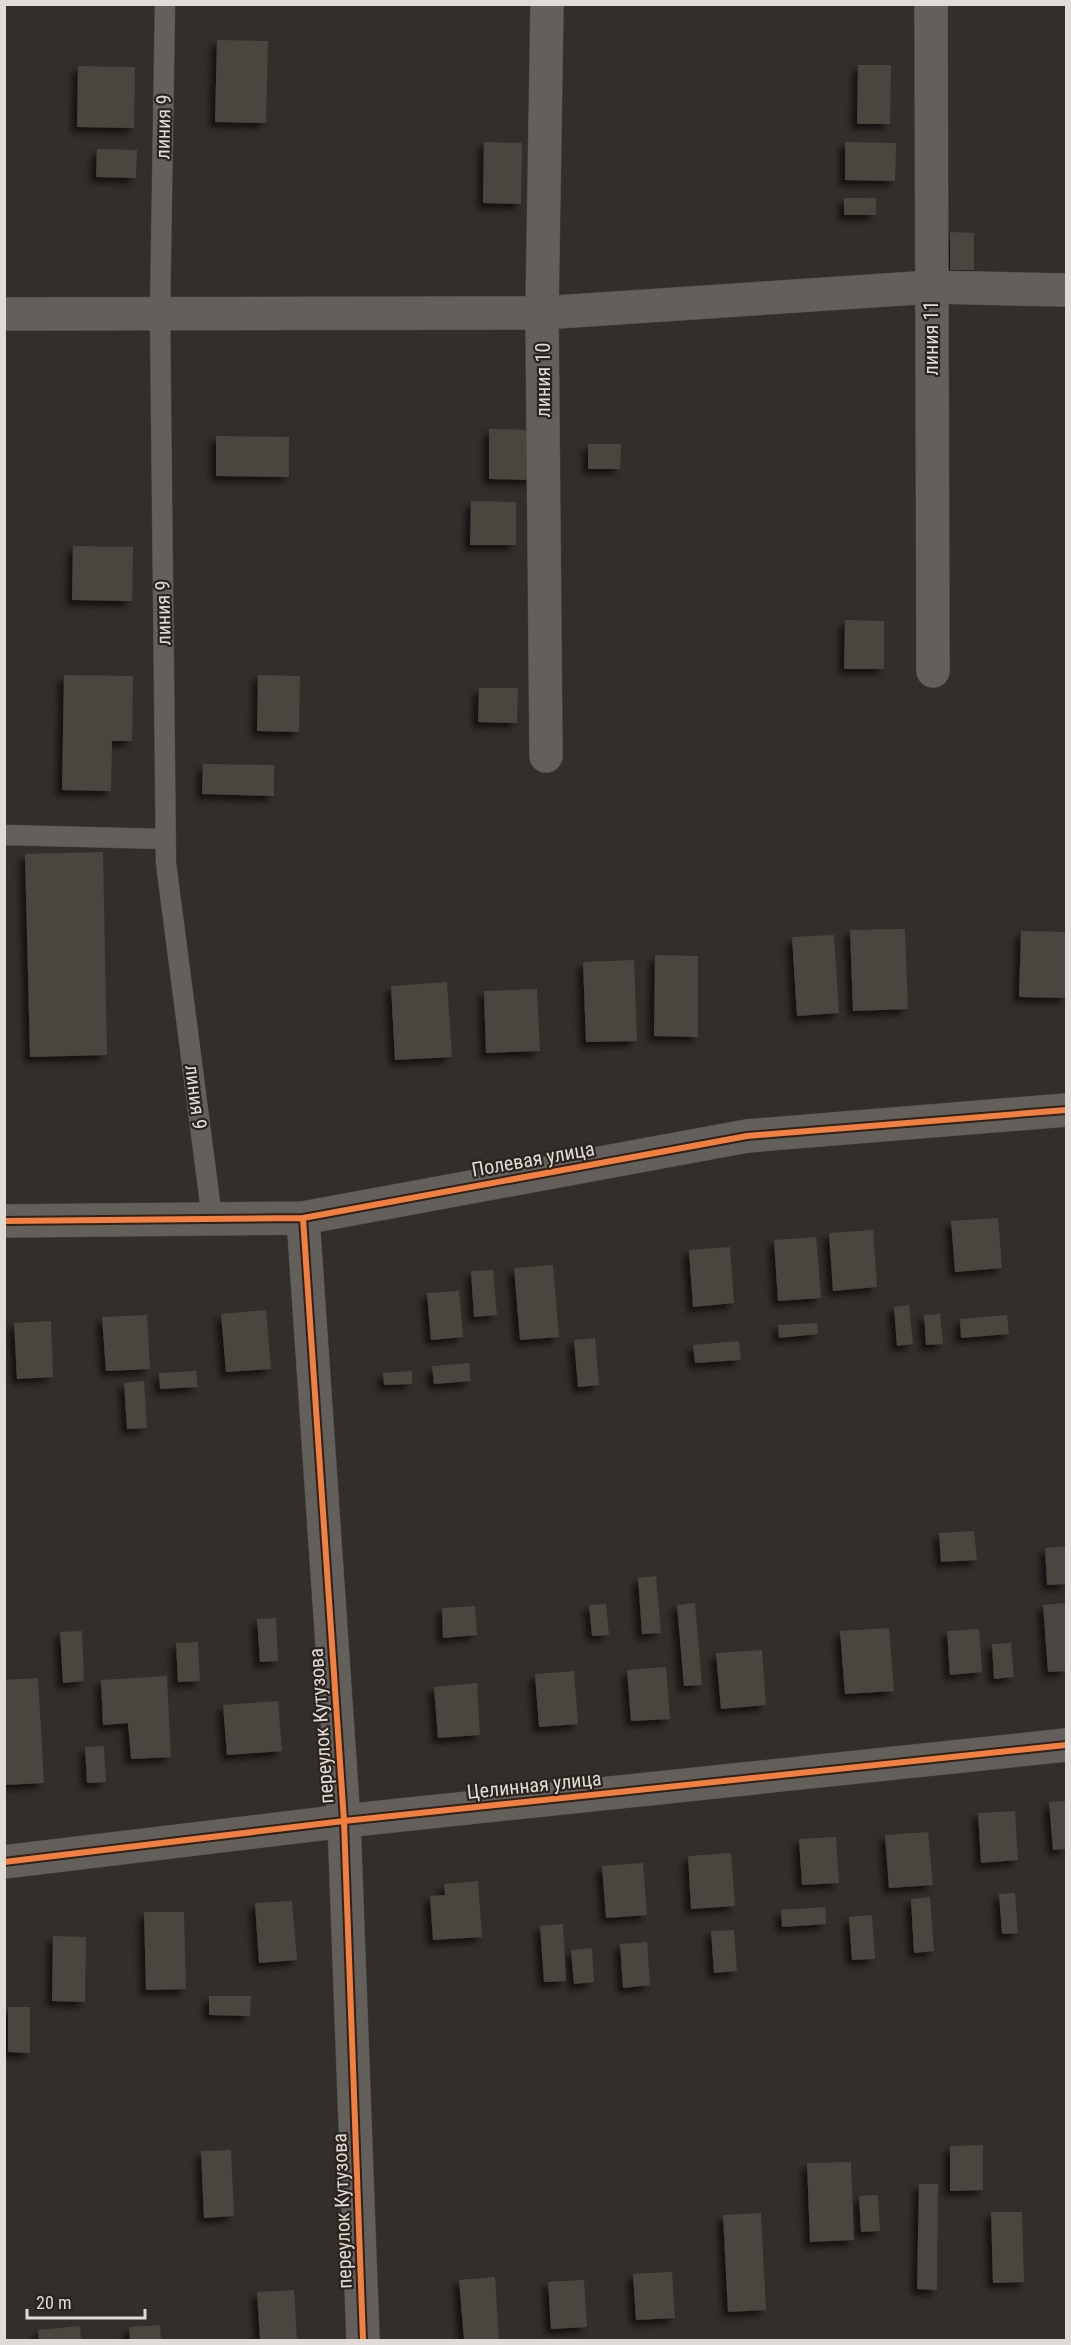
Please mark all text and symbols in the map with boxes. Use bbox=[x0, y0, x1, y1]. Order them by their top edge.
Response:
street label: линия 9 bbox=[150, 94, 176, 160]
street label: линия 11 bbox=[919, 301, 943, 375]
street label: линия 10 bbox=[531, 343, 555, 417]
street label: линия 9 bbox=[150, 580, 176, 646]
street label: линия 9 bbox=[180, 1063, 212, 1131]
street label: Полевая улица bbox=[470, 1136, 596, 1182]
street label: переулок Кутузова bbox=[304, 1647, 338, 1805]
street label: Целинная улица bbox=[466, 1766, 602, 1804]
street label: переулок Кутузова bbox=[327, 2133, 357, 2289]
scale bar bbox=[27, 2282, 146, 2320]
text: 20 m bbox=[36, 2292, 71, 2313]

